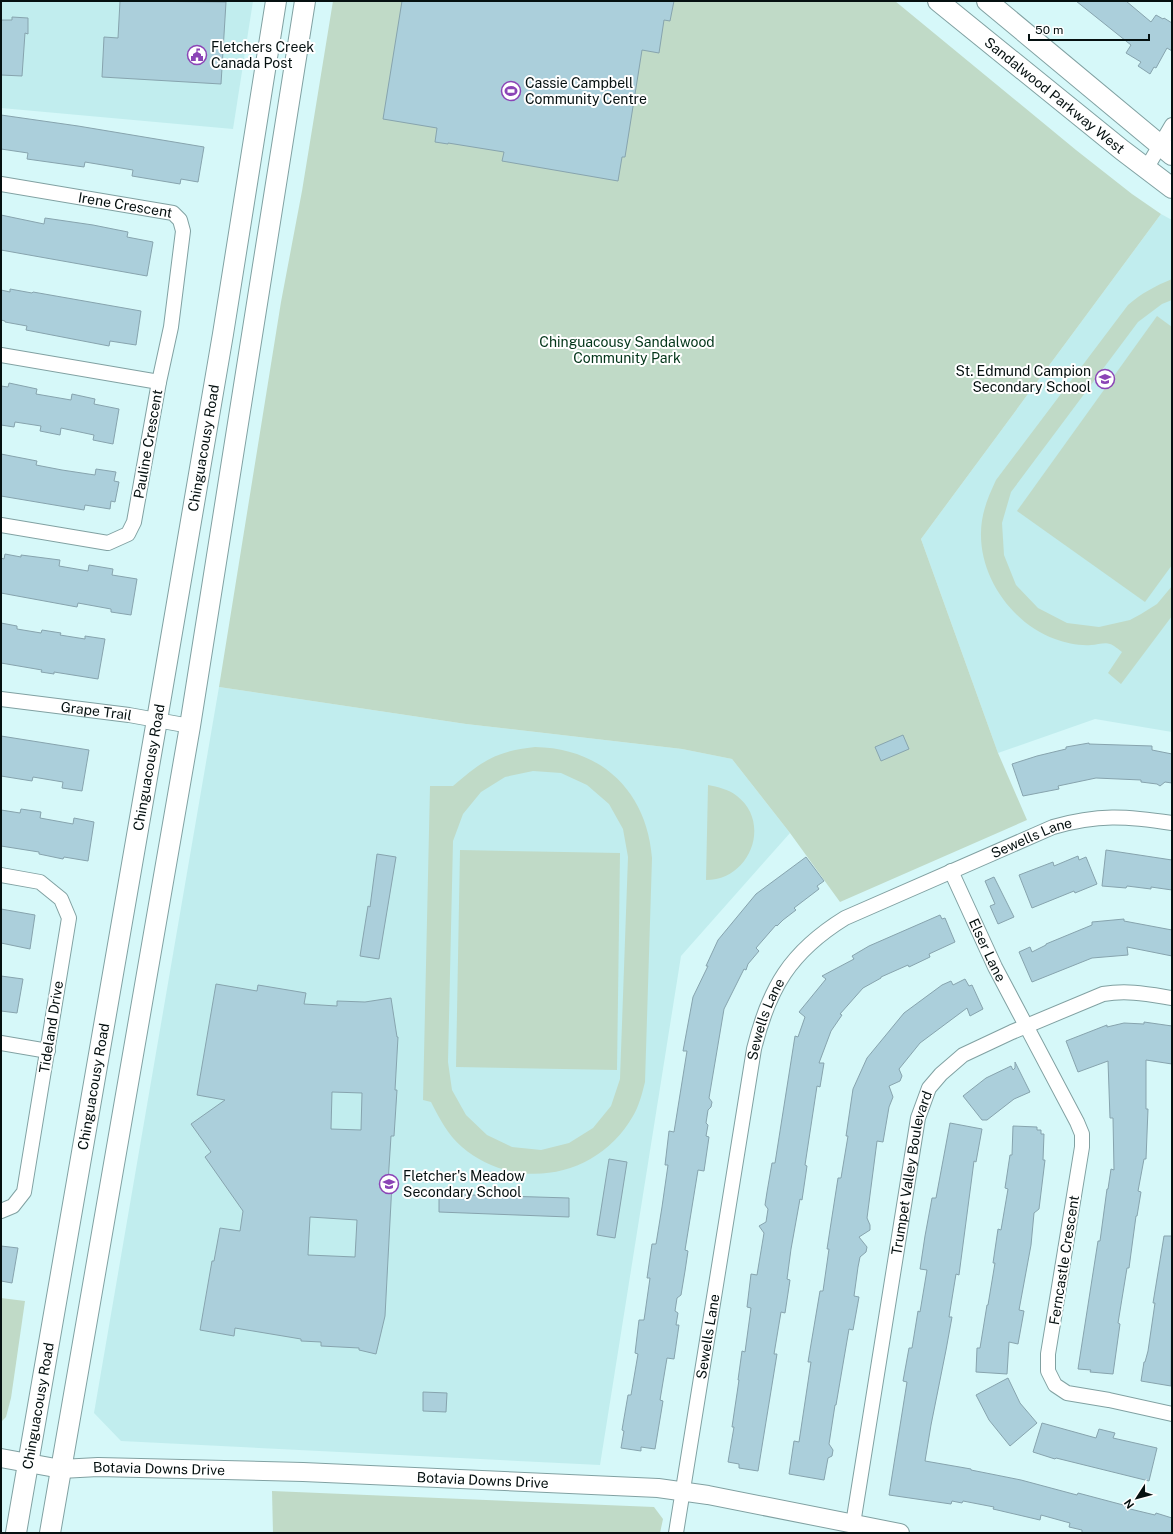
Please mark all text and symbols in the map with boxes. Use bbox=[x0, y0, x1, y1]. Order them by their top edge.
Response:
scale bar bbox=[1029, 16, 1149, 42]
text: 50 m bbox=[1035, 23, 1063, 37]
street label: Sandalwood Parkway West bbox=[981, 34, 1128, 157]
place label: Fletchers Creek Canada Post bbox=[211, 39, 314, 71]
public building icon: Fletchers Creek Canada Post bbox=[186, 44, 208, 66]
place label: Cassie Campbell Community Centre bbox=[525, 75, 647, 107]
sports icon: Cassie Campbell Community Centre bbox=[500, 80, 522, 102]
street label: Irene Crescent bbox=[77, 189, 174, 221]
park label: Chinguacousy Sandalwood Community Park bbox=[539, 334, 715, 366]
place label: St. Edmund Campion Secondary School bbox=[956, 363, 1091, 395]
school or university icon: St. Edmund Campion Secondary School bbox=[1094, 368, 1116, 390]
street label: Chinguacousy Road bbox=[185, 383, 222, 513]
street label: Pauline Crescent bbox=[131, 388, 165, 500]
street label: Grape Trail bbox=[60, 699, 133, 723]
street label: Chinguacousy Road bbox=[130, 703, 168, 832]
street label: Sewells Lane bbox=[988, 814, 1074, 861]
street label: Elser Lane bbox=[966, 916, 1009, 984]
street label: Sewells Lane bbox=[744, 975, 788, 1061]
street label: Tideland Drive bbox=[36, 980, 66, 1074]
street label: Chinguacousy Road bbox=[75, 1022, 112, 1151]
street label: Trumpet Valley Boulevard bbox=[888, 1089, 935, 1256]
place label: Fletcher's Meadow Secondary School bbox=[403, 1168, 525, 1200]
school or university icon: Fletcher's Meadow Secondary School bbox=[378, 1173, 400, 1195]
street label: Ferncastle Crescent bbox=[1046, 1194, 1082, 1326]
street label: Sewells Lane bbox=[693, 1293, 722, 1380]
street label: Chinguacousy Road bbox=[19, 1341, 57, 1471]
street label: Botavia Downs Drive bbox=[92, 1459, 225, 1478]
street label: Botavia Downs Drive bbox=[416, 1469, 549, 1491]
north arrow bbox=[1117, 1478, 1157, 1518]
text: N bbox=[1122, 1497, 1136, 1511]

